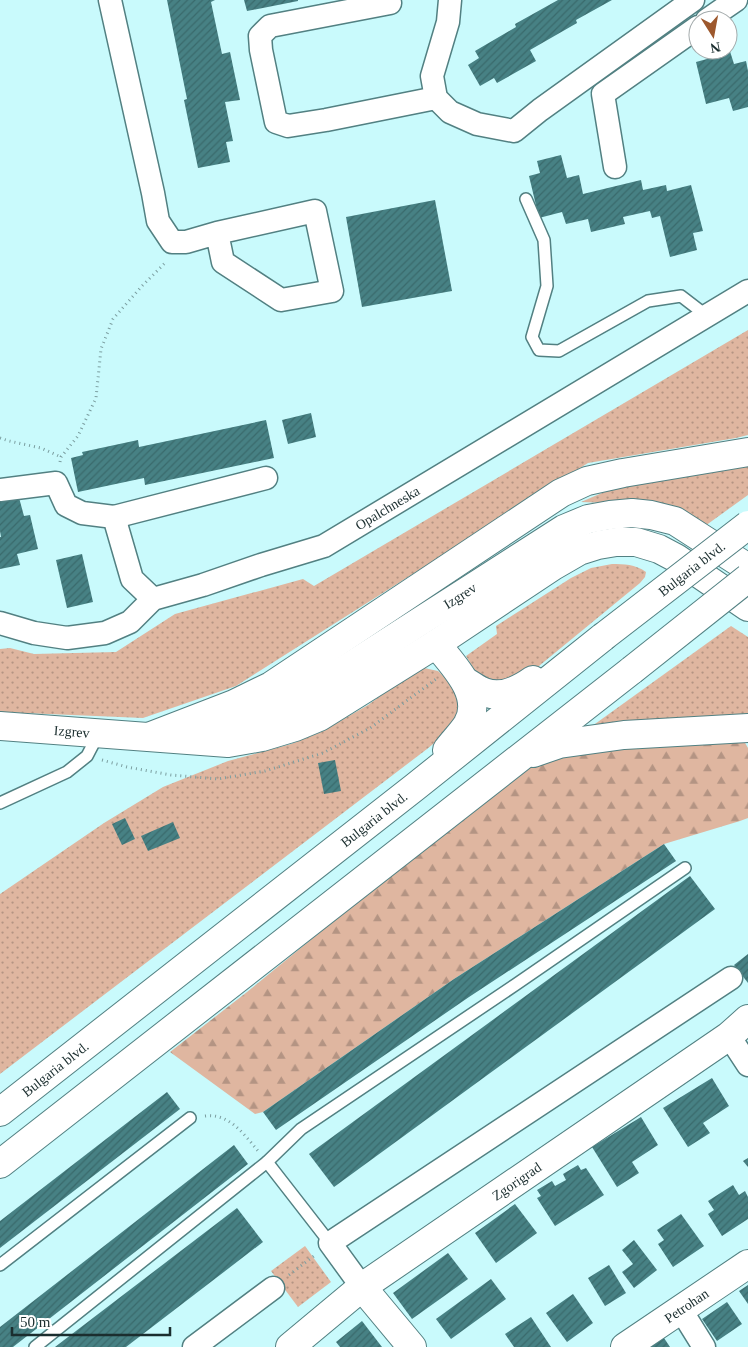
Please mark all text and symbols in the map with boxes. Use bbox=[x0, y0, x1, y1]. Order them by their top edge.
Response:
north arrow bbox=[688, 10, 738, 60]
text: N bbox=[709, 39, 722, 56]
street label: Opalchneska bbox=[352, 482, 423, 533]
street label: Bulgaria blvd. bbox=[655, 538, 728, 599]
street label: Izgrev bbox=[441, 580, 479, 612]
street label: Izgrev bbox=[53, 723, 90, 740]
street label: Bulgaria blvd. bbox=[338, 789, 410, 850]
street label: Bulgaria blvd. bbox=[19, 1038, 91, 1099]
street label: Zgorigrad bbox=[489, 1159, 544, 1203]
street label: Petrohan bbox=[662, 1285, 711, 1326]
scale bar bbox=[12, 1304, 170, 1336]
text: 50 m bbox=[20, 1314, 51, 1330]

